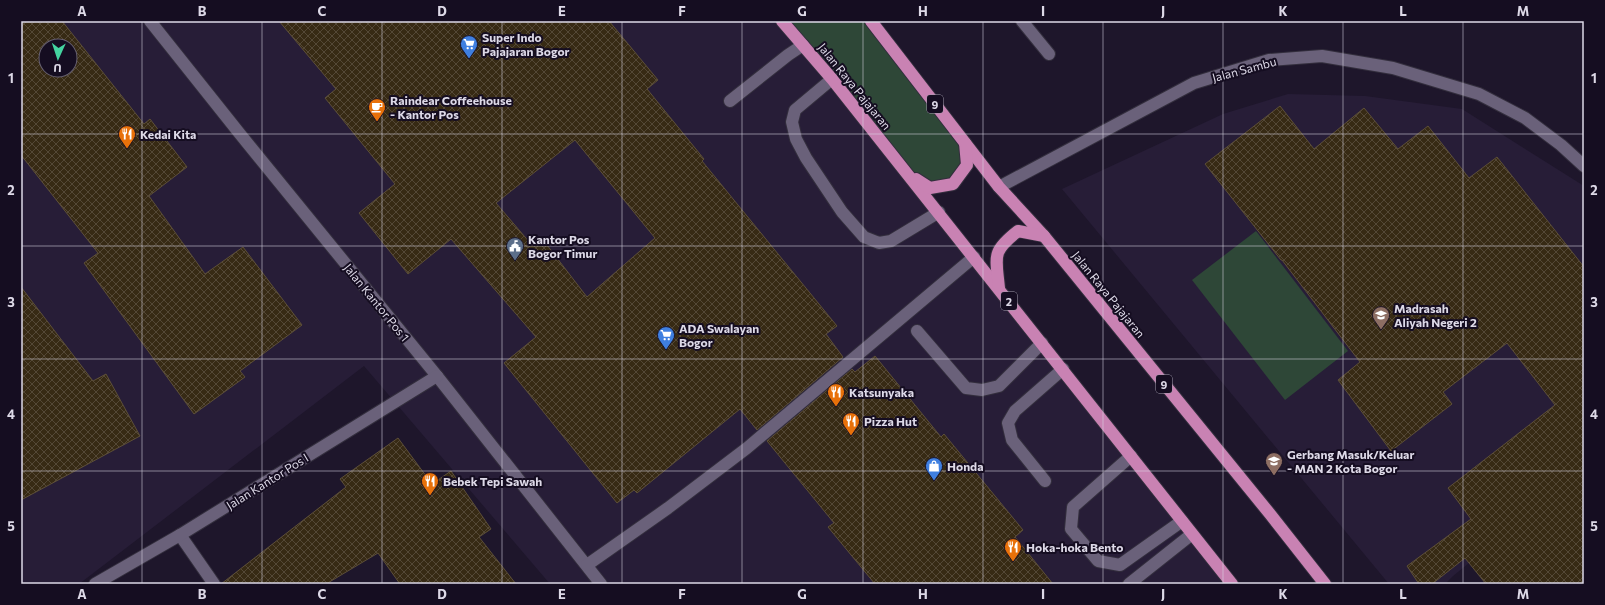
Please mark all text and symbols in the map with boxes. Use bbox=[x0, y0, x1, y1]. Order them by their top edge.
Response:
text: A bbox=[77, 3, 87, 19]
text: B bbox=[198, 3, 207, 19]
text: C bbox=[318, 3, 327, 19]
text: D bbox=[437, 3, 447, 19]
text: E bbox=[558, 3, 566, 19]
text: F bbox=[678, 3, 686, 19]
text: G bbox=[797, 3, 807, 19]
text: H bbox=[918, 3, 928, 19]
text: I bbox=[1041, 3, 1045, 19]
text: J bbox=[1161, 3, 1165, 19]
text: K bbox=[1278, 3, 1288, 19]
text: L bbox=[1399, 3, 1407, 19]
text: M bbox=[1517, 3, 1529, 19]
place label: Super Indo Pajajaran Bogor bbox=[482, 30, 570, 58]
supermarket icon: Super Indo Pajajaran Bogor bbox=[459, 34, 479, 59]
north arrow bbox=[38, 38, 78, 78]
street label: Jalan Raya Pajajaran bbox=[815, 40, 894, 133]
street label: Jalan Sambu bbox=[1210, 54, 1278, 85]
text: U bbox=[53, 62, 62, 75]
text: 1 bbox=[8, 70, 14, 86]
text: 1 bbox=[1591, 70, 1597, 86]
place label: Raindear Coffeehouse - Kantor Pos bbox=[390, 93, 512, 121]
road number: 9 bbox=[927, 95, 943, 113]
cafe icon: Raindear Coffeehouse - Kantor Pos bbox=[367, 97, 387, 122]
restaurant icon: Kedai Kita bbox=[117, 124, 137, 149]
place label: Kedai Kita bbox=[140, 127, 196, 141]
text: 2 bbox=[7, 182, 15, 198]
text: 2 bbox=[1590, 182, 1598, 198]
place label: Kantor Pos Bogor Timur bbox=[528, 232, 597, 260]
public building icon: Kantor Pos Bogor Timur bbox=[505, 236, 525, 261]
street label: Jalan Raya Pajajaran bbox=[1069, 248, 1148, 341]
street label: Jalan Kantor Pos 1 bbox=[341, 260, 413, 344]
road number: 2 bbox=[1001, 292, 1017, 310]
text: 3 bbox=[7, 294, 15, 310]
text: 3 bbox=[1590, 294, 1598, 310]
place label: Madrasah Aliyah Negeri 2 bbox=[1394, 301, 1477, 329]
school or university icon: Madrasah Aliyah Negeri 2 bbox=[1371, 305, 1391, 330]
place label: ADA Swalayan Bogor bbox=[679, 321, 759, 349]
supermarket icon: ADA Swalayan Bogor bbox=[656, 325, 676, 350]
road number: 9 bbox=[1156, 375, 1172, 393]
restaurant icon: Katsunyaka bbox=[826, 382, 846, 407]
place label: Katsunyaka bbox=[849, 385, 914, 399]
text: 4 bbox=[7, 406, 15, 422]
text: 4 bbox=[1590, 406, 1598, 422]
restaurant icon: Pizza Hut bbox=[841, 411, 861, 436]
place label: Pizza Hut bbox=[864, 414, 917, 428]
place label: Gerbang Masuk/Keluar - MAN 2 Kota Bogor bbox=[1287, 447, 1414, 475]
street label: Jalan Kantor Pos I bbox=[223, 450, 311, 513]
school or university icon: Gerbang Masuk/Keluar - MAN 2 Kota Bogor bbox=[1264, 451, 1284, 476]
shop icon: Honda bbox=[924, 456, 944, 481]
place label: Honda bbox=[947, 459, 983, 473]
restaurant icon: Bebek Tepi Sawah bbox=[420, 471, 440, 496]
place label: Bebek Tepi Sawah bbox=[443, 474, 542, 488]
text: 5 bbox=[7, 518, 15, 534]
text: 5 bbox=[1590, 518, 1598, 534]
restaurant icon: Hoka-hoka Bento bbox=[1003, 537, 1023, 562]
place label: Hoka-hoka Bento bbox=[1026, 540, 1124, 554]
text: A bbox=[77, 586, 87, 602]
text: B bbox=[198, 586, 207, 602]
text: C bbox=[318, 586, 327, 602]
text: D bbox=[437, 586, 447, 602]
text: E bbox=[558, 586, 566, 602]
text: F bbox=[678, 586, 686, 602]
text: G bbox=[797, 586, 807, 602]
text: H bbox=[918, 586, 928, 602]
text: I bbox=[1041, 586, 1045, 602]
text: J bbox=[1161, 586, 1165, 602]
text: K bbox=[1278, 586, 1288, 602]
text: L bbox=[1399, 586, 1407, 602]
text: M bbox=[1517, 586, 1529, 602]

